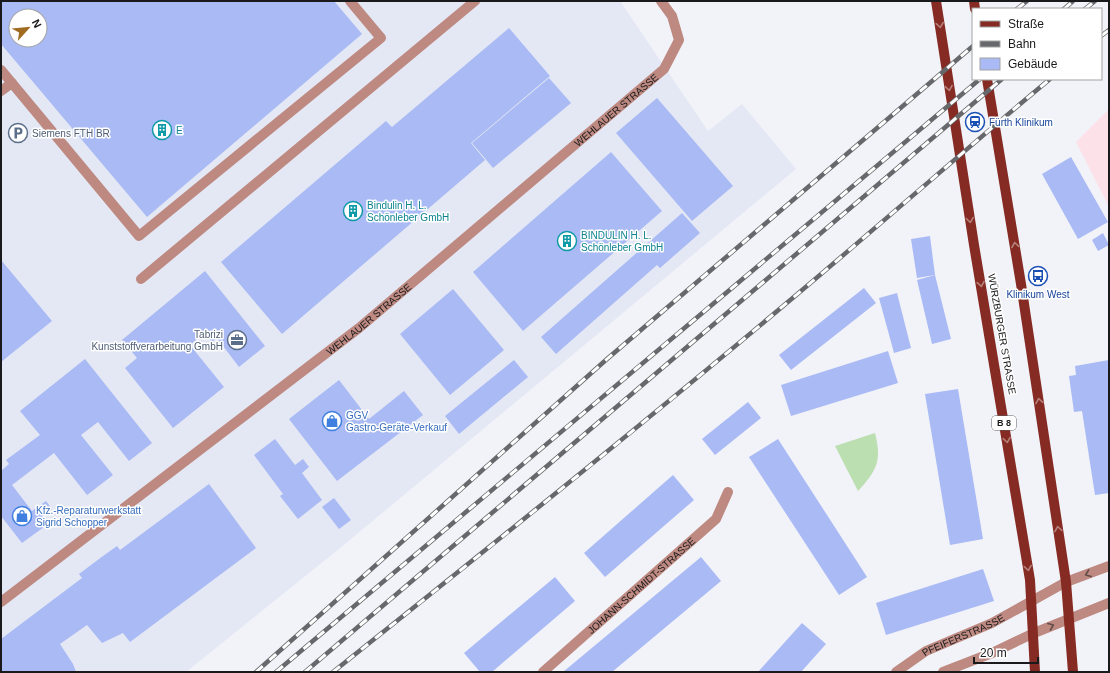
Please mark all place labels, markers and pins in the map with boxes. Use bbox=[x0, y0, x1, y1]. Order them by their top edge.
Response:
station icon: Fürth Klinikum bbox=[964, 111, 986, 133]
place label: Fürth Klinikum bbox=[989, 117, 1053, 128]
building icon: E bbox=[151, 119, 173, 141]
parking icon: Siemens FTH BR bbox=[7, 122, 29, 144]
place label: E bbox=[176, 125, 183, 136]
place label: Siemens FTH BR bbox=[32, 128, 110, 139]
building icon: Bindulin H. L. Schönleber GmbH bbox=[342, 200, 364, 222]
place label: Bindulin H. L. Schönleber GmbH bbox=[367, 200, 449, 223]
building icon: BINDULIN H. L. Schönleber GmbH bbox=[556, 230, 578, 252]
place label: BINDULIN H. L. Schönleber GmbH bbox=[581, 230, 663, 253]
bus stop icon: Klinikum West bbox=[1027, 265, 1049, 287]
place label: Klinikum West bbox=[1006, 289, 1070, 300]
place label: Tabrizi Kunststoffverarbeitung GmbH bbox=[91, 329, 223, 352]
office icon: Tabrizi Kunststoffverarbeitung GmbH bbox=[226, 329, 248, 351]
shop icon: GGV Gastro-Geräte-Verkauf bbox=[321, 410, 343, 432]
place label: GGV Gastro-Geräte-Verkauf bbox=[346, 410, 447, 433]
shop icon: Kfz.-Reparaturwerkstatt Sigrid Schopper bbox=[11, 505, 33, 527]
place label: Kfz.-Reparaturwerkstatt Sigrid Schopper bbox=[36, 505, 141, 528]

